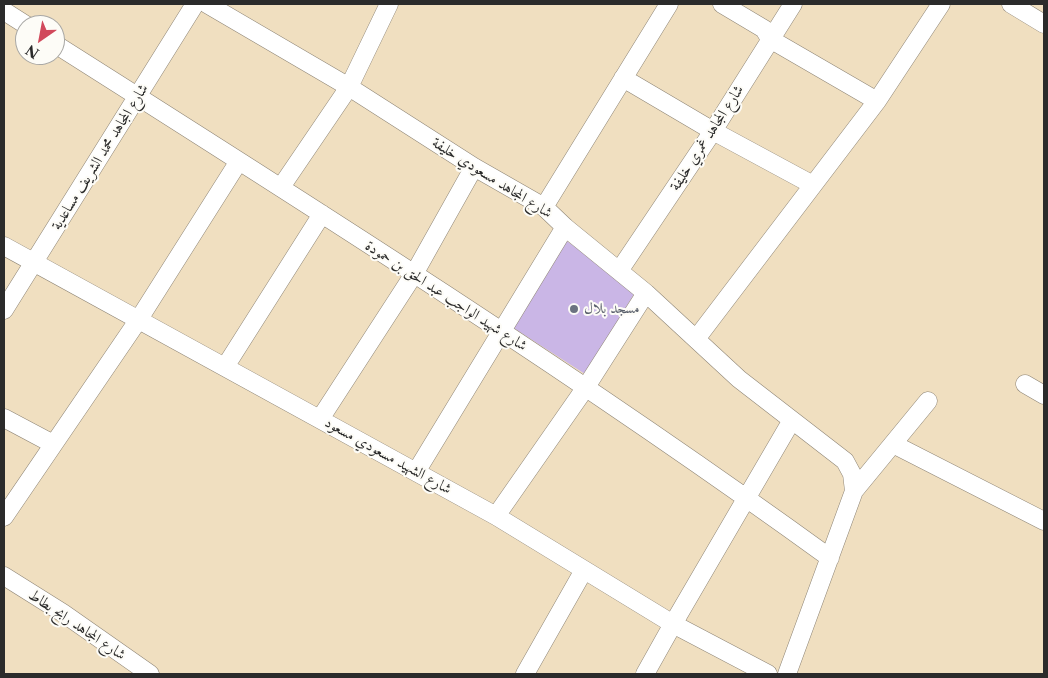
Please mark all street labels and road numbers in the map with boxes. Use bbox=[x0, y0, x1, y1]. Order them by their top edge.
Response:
street label: شارع المجاهد محمد الشريف مساعدية bbox=[48, 81, 152, 233]
street label: شارع المجاهد غمري خليفة bbox=[666, 82, 748, 194]
street label: شارع المجاهد مسعودي خليفة bbox=[429, 134, 555, 222]
street label: شارع شهيد الواجب عبد الحق بن حمودة bbox=[362, 237, 530, 355]
street label: شارع الشهيد مسعودي مسعود bbox=[321, 414, 455, 498]
street label: شارع المجاهد رابح بطاط bbox=[25, 586, 129, 664]

